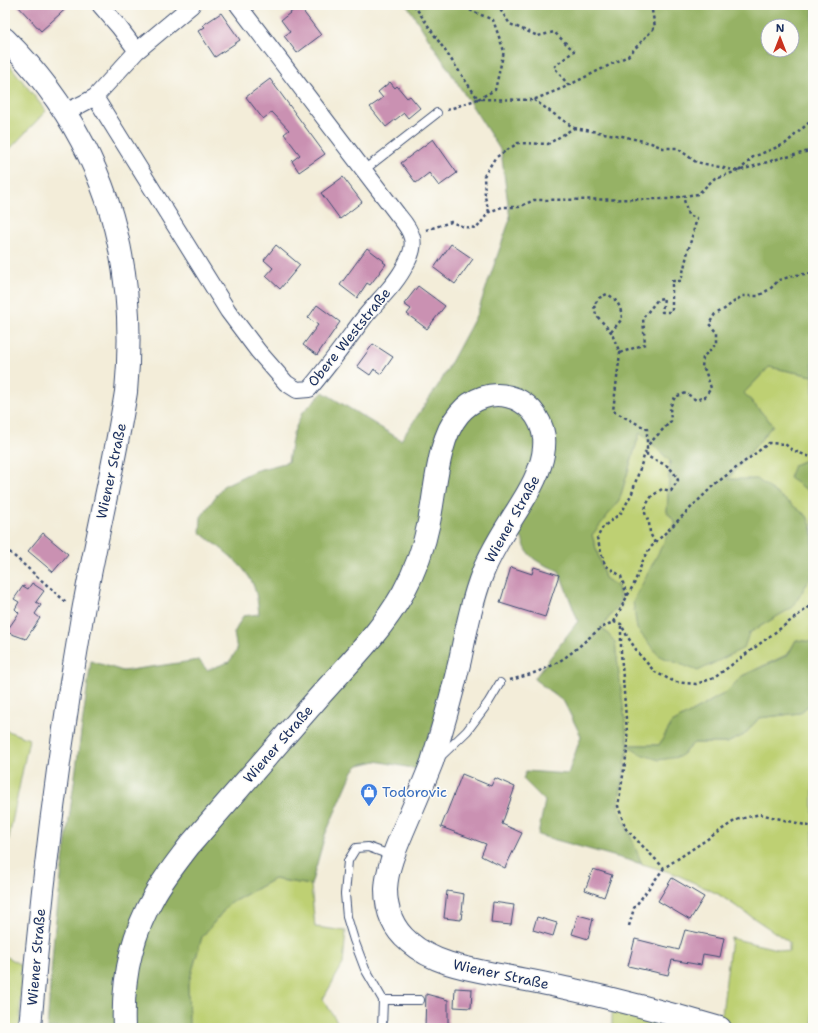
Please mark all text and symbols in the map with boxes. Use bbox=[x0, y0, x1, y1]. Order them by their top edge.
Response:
north arrow bbox=[760, 18, 800, 58]
text: N bbox=[776, 21, 785, 36]
street label: Obere Weststraße bbox=[304, 284, 394, 390]
street label: Wiener Straße bbox=[92, 421, 130, 521]
street label: Wiener Straße bbox=[480, 472, 544, 566]
street label: Wiener Straße bbox=[239, 701, 317, 787]
shop icon: Todorovic bbox=[359, 782, 379, 807]
place label: Todorovic bbox=[382, 783, 447, 801]
street label: Wiener Straße bbox=[23, 908, 49, 1006]
street label: Wiener Straße bbox=[451, 955, 551, 993]

